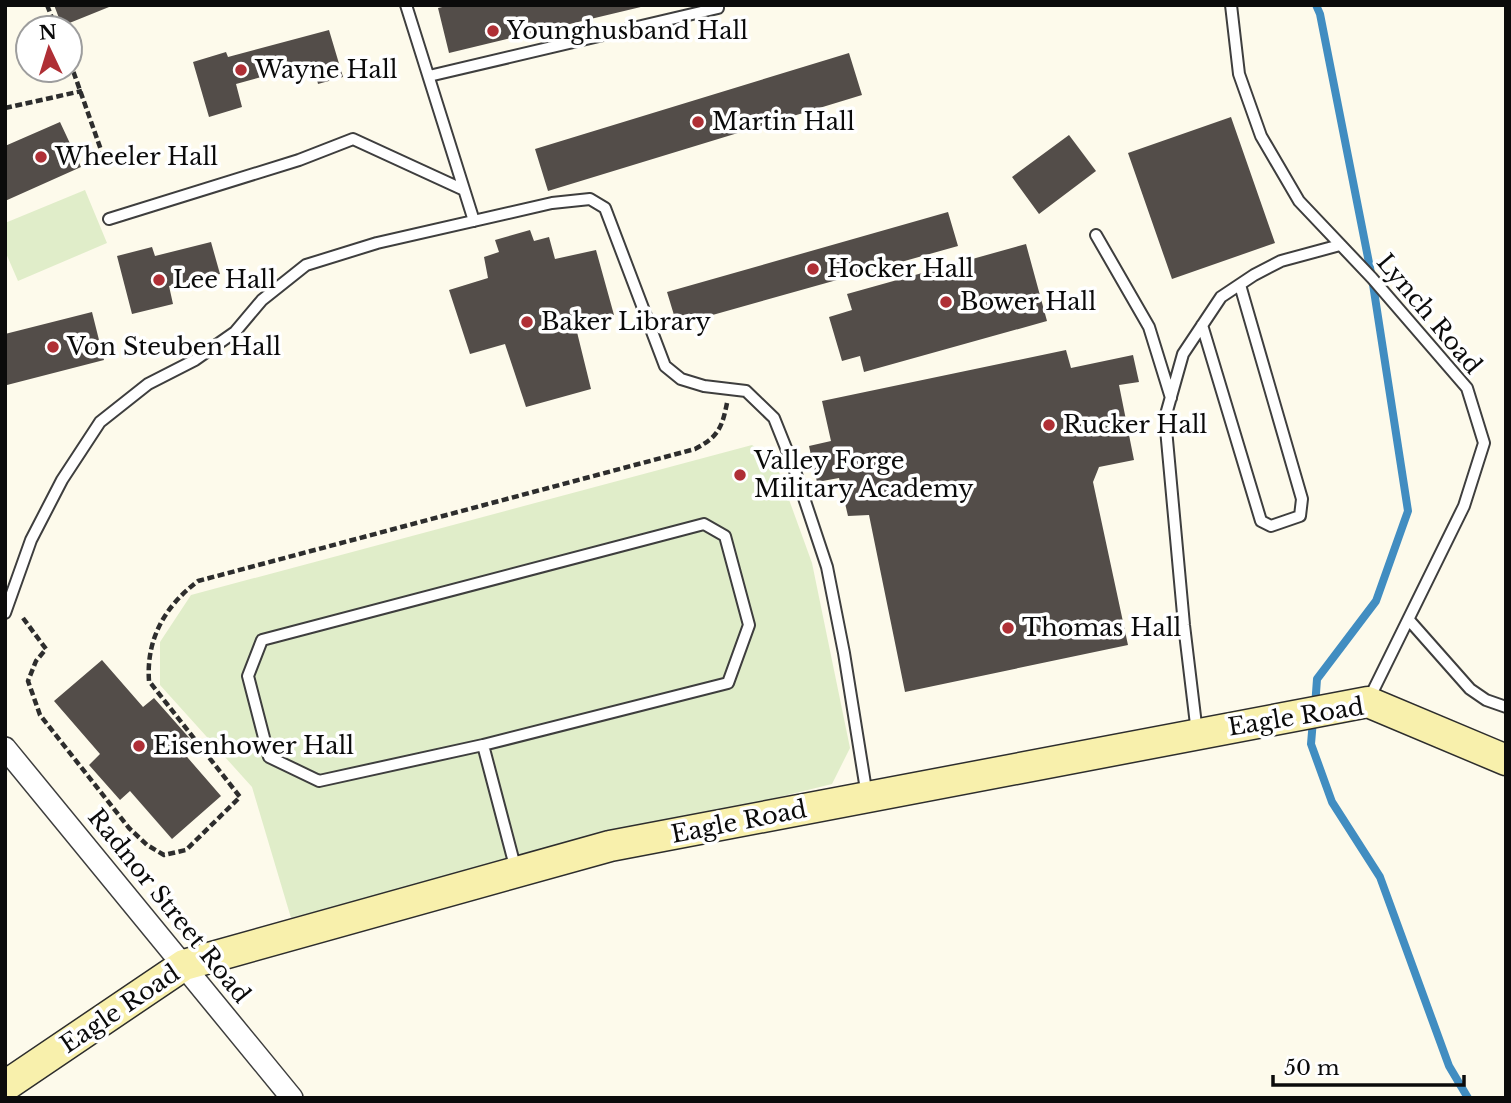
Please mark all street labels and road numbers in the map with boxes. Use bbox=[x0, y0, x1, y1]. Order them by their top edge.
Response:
street label: Lynch Road bbox=[1371, 248, 1488, 380]
street label: Eagle Road bbox=[1226, 691, 1366, 742]
street label: Eagle Road bbox=[669, 794, 809, 849]
street label: Radnor Street Road bbox=[82, 803, 257, 1009]
street label: Eagle Road bbox=[55, 958, 185, 1059]

